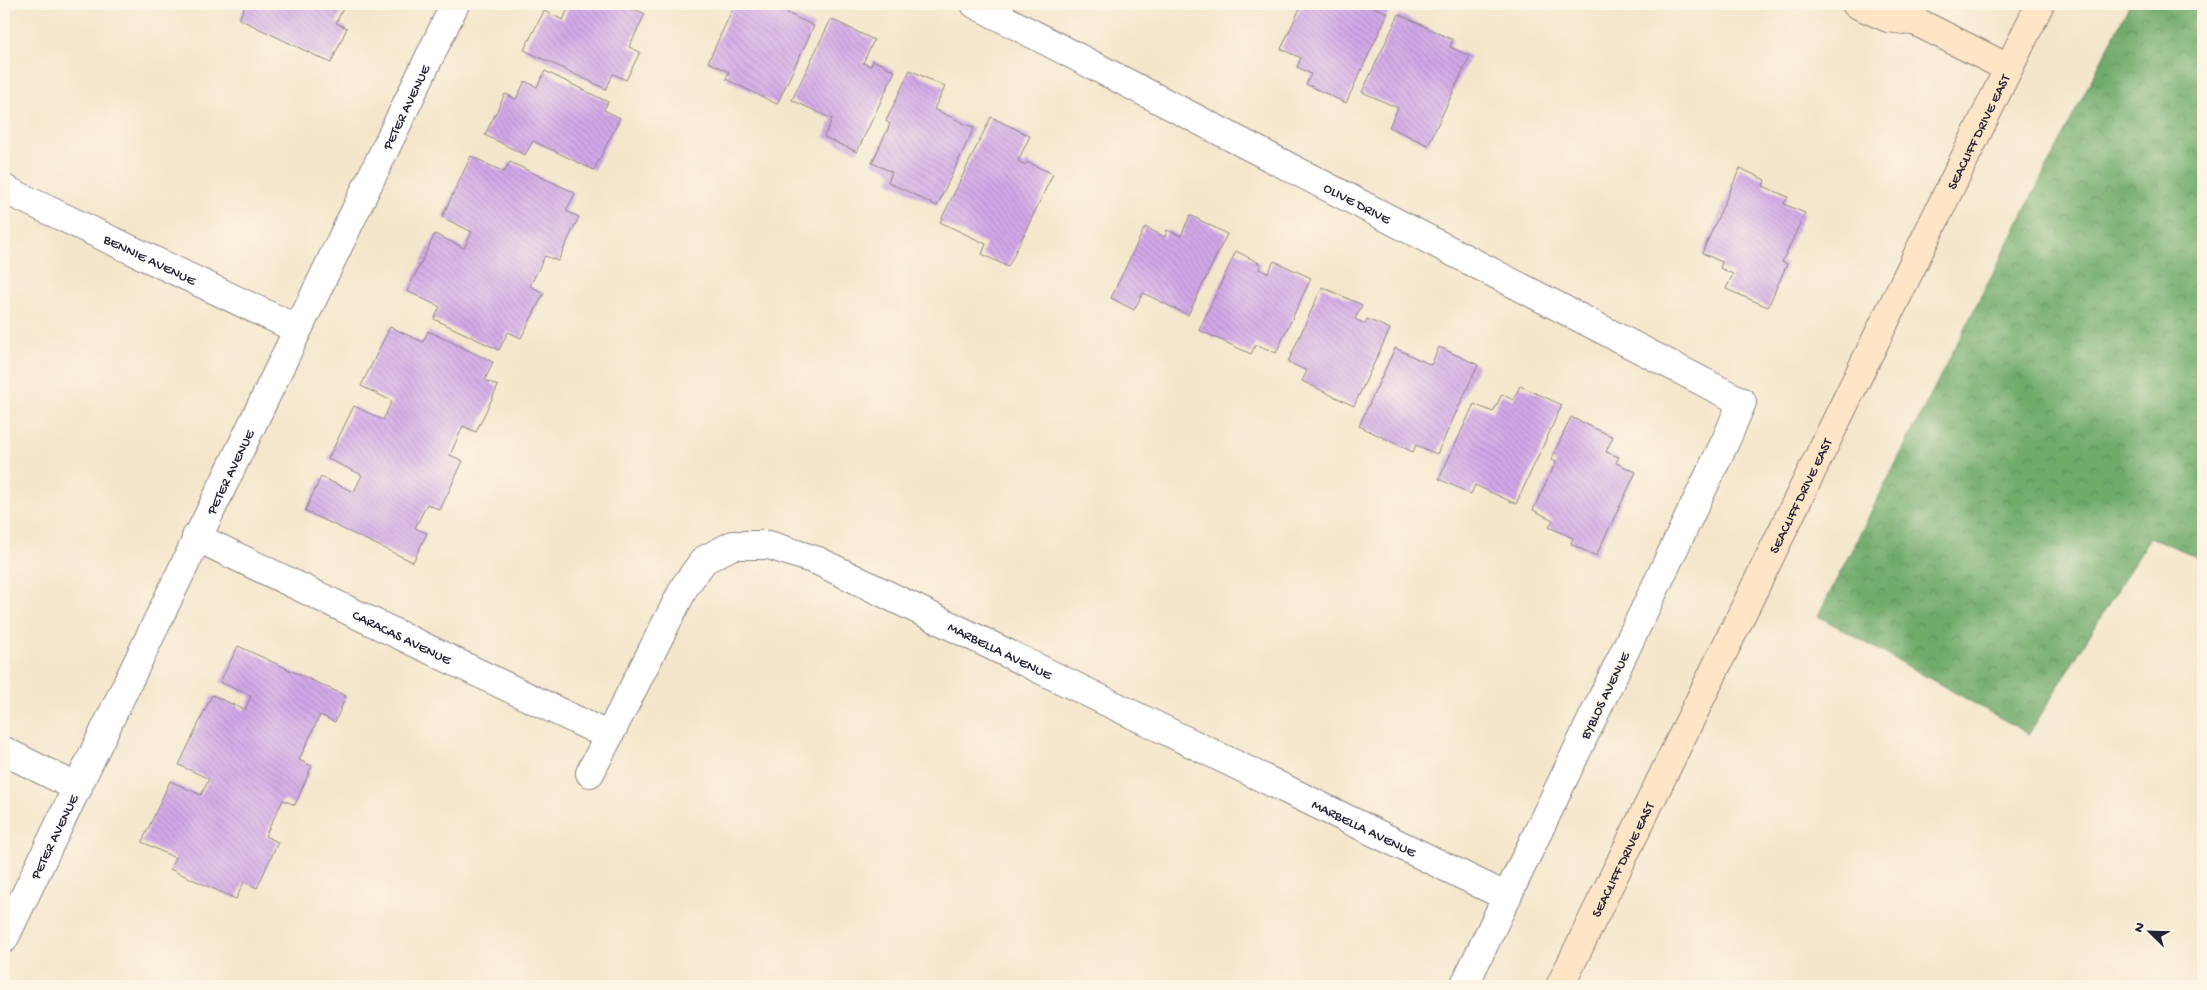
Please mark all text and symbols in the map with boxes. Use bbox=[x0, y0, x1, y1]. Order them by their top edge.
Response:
street label: PETER AVENUE bbox=[380, 62, 436, 154]
street label: SEACLIFF DRIVE EAST bbox=[1945, 72, 2015, 193]
street label: OLIVE DRIVE bbox=[1320, 180, 1394, 230]
street label: BENNIE AVENUE bbox=[99, 231, 199, 291]
street label: PETER AVENUE bbox=[204, 426, 260, 519]
street label: SEACLIFF DRIVE EAST bbox=[1767, 436, 1838, 557]
street label: CARACAS AVENUE bbox=[349, 608, 455, 670]
street label: MARBELLA AVENUE bbox=[944, 620, 1055, 685]
street label: BYBLOS AVENUE bbox=[1577, 649, 1635, 743]
street label: PETER AVENUE bbox=[28, 791, 84, 883]
street label: MARBELLA AVENUE bbox=[1308, 797, 1419, 863]
street label: SEACLIFF DRIVE EAST bbox=[1589, 800, 1660, 921]
north arrow bbox=[2124, 908, 2174, 958]
text: N bbox=[2131, 920, 2150, 935]

